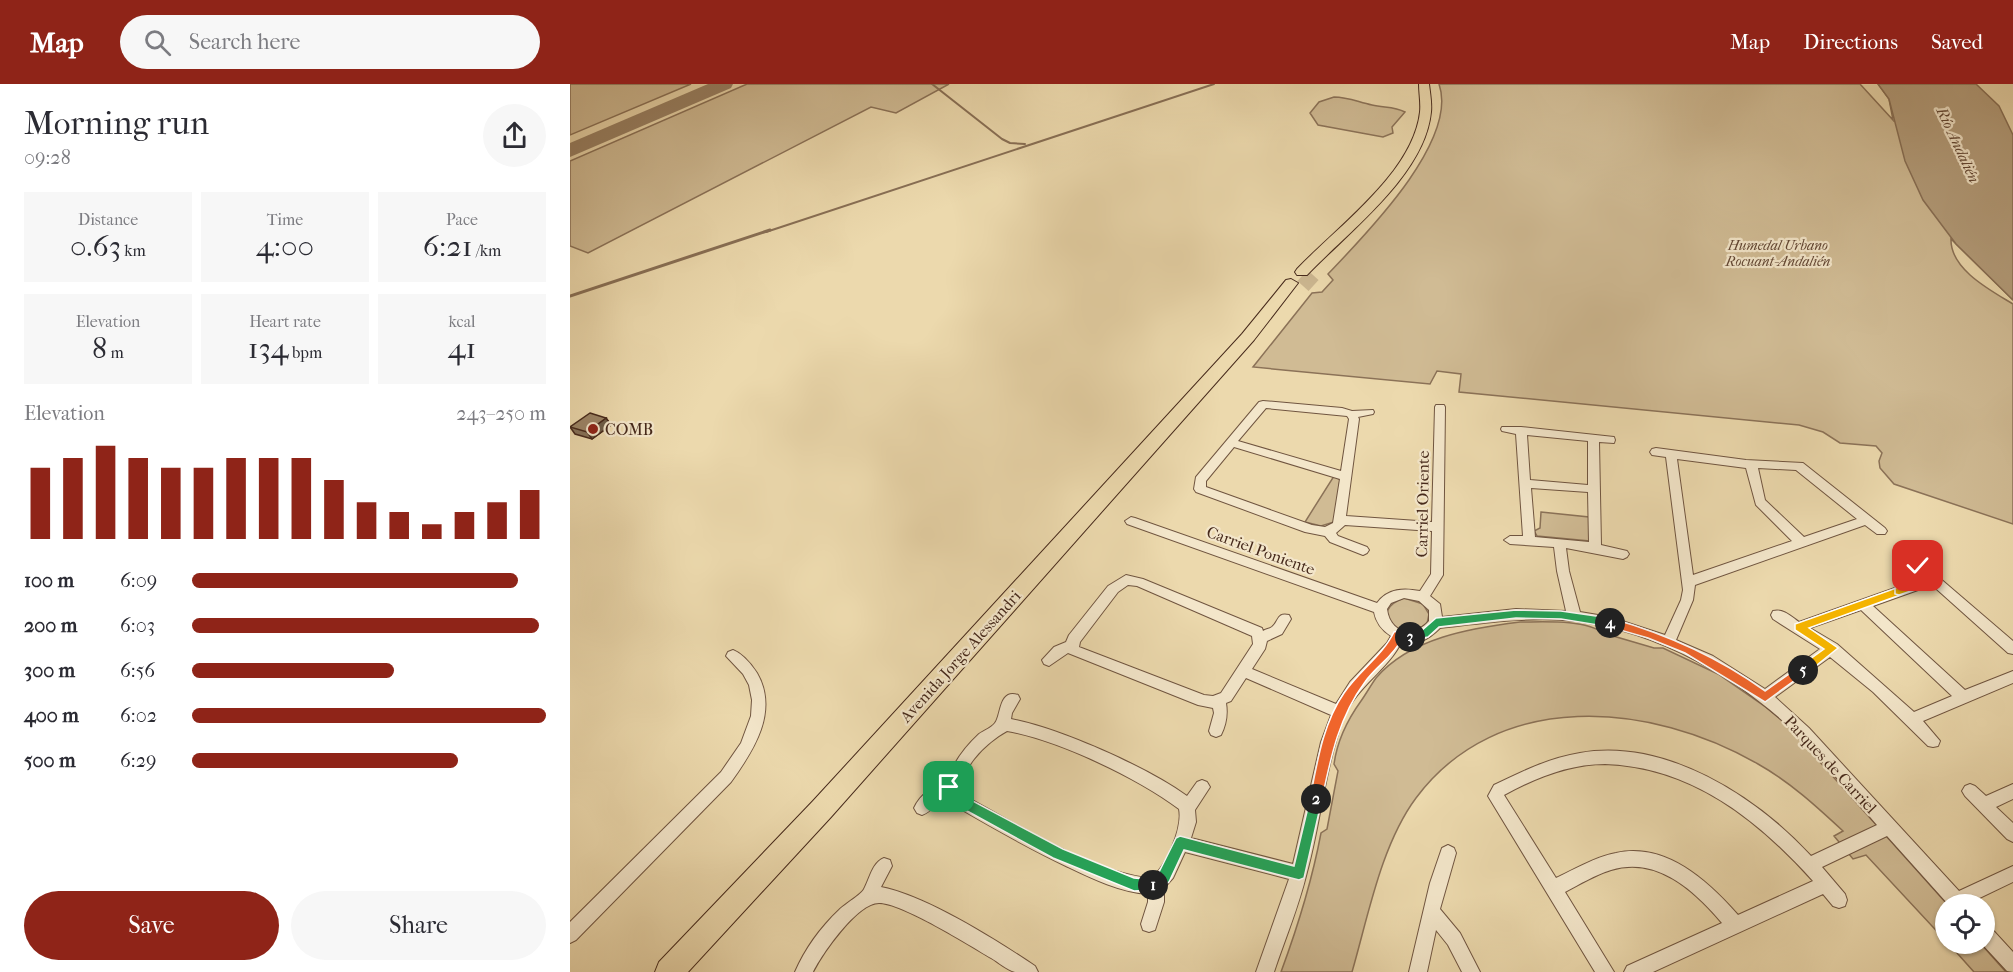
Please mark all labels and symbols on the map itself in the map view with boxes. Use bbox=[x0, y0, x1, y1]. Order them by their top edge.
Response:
water label: Río Andalién bbox=[1932, 104, 1983, 186]
park label: Humedal Urbano Rocuant-Andalién bbox=[1725, 237, 1831, 270]
place label: COMB bbox=[605, 420, 653, 439]
marker: COMB bbox=[586, 422, 600, 436]
street label: Carriel Oriente bbox=[1412, 450, 1433, 558]
street label: Carriel Poniente bbox=[1204, 522, 1318, 579]
pin bbox=[1892, 540, 1943, 591]
street label: Avenida Jorge Alessandri bbox=[896, 586, 1025, 727]
pin: 4 bbox=[1595, 608, 1625, 638]
pin: 3 bbox=[1395, 622, 1425, 652]
pin: 5 bbox=[1788, 655, 1818, 685]
street label: Parques de Carriel bbox=[1780, 711, 1881, 818]
pin bbox=[923, 761, 974, 812]
pin: 2 bbox=[1301, 784, 1331, 814]
pin: 1 bbox=[1138, 870, 1168, 900]

